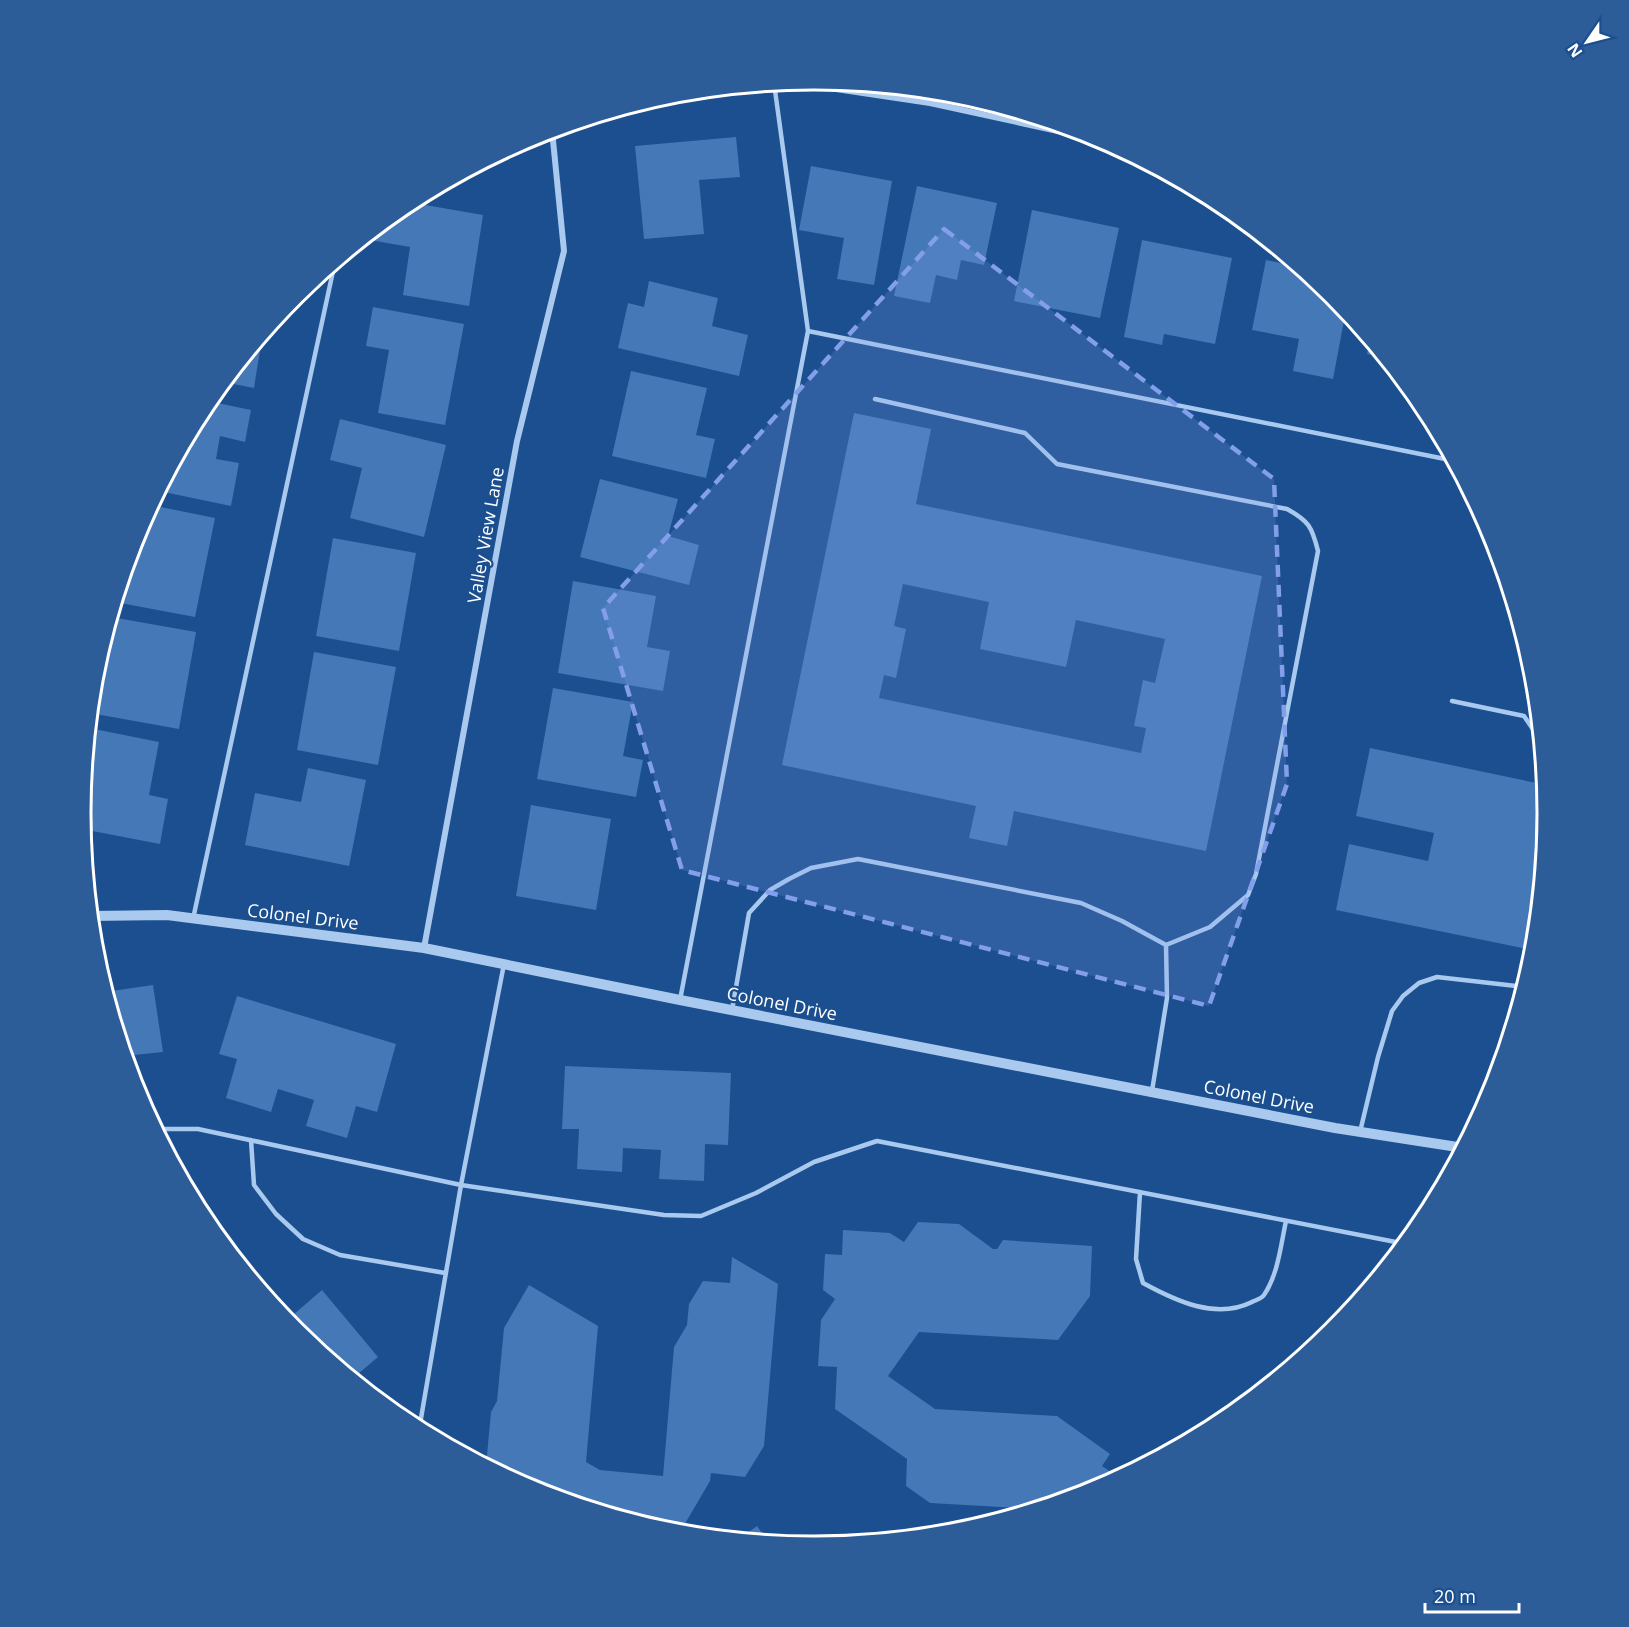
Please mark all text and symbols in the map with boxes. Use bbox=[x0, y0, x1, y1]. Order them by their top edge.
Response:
north arrow bbox=[1557, 12, 1617, 72]
text: N bbox=[1562, 39, 1587, 62]
street label: Valley View Lane bbox=[461, 465, 509, 605]
street label: Colonel Drive bbox=[246, 897, 360, 935]
street label: Colonel Drive bbox=[725, 981, 839, 1025]
street label: Colonel Drive bbox=[1202, 1074, 1316, 1118]
scale bar bbox=[1425, 1576, 1520, 1614]
text: 20 m bbox=[1434, 1584, 1476, 1608]

